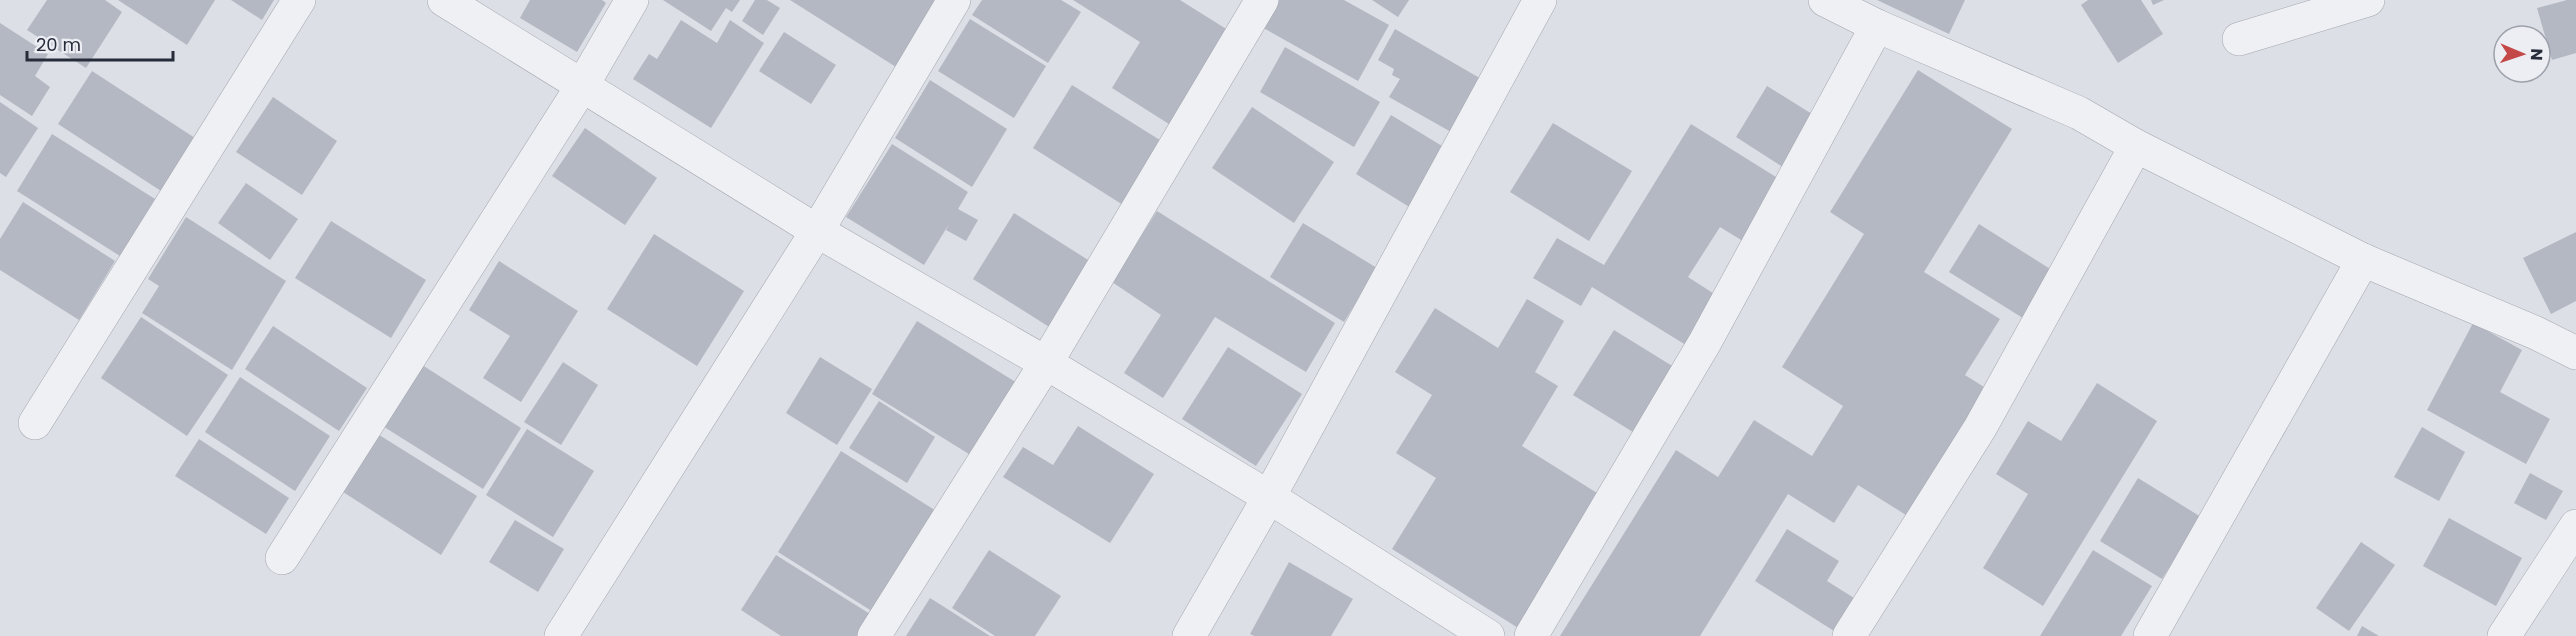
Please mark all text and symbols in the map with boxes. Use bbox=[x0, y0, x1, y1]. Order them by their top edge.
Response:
scale bar bbox=[27, 24, 172, 62]
north arrow bbox=[2492, 24, 2552, 84]
text: 20 m bbox=[36, 32, 81, 57]
text: N bbox=[2525, 48, 2548, 61]

